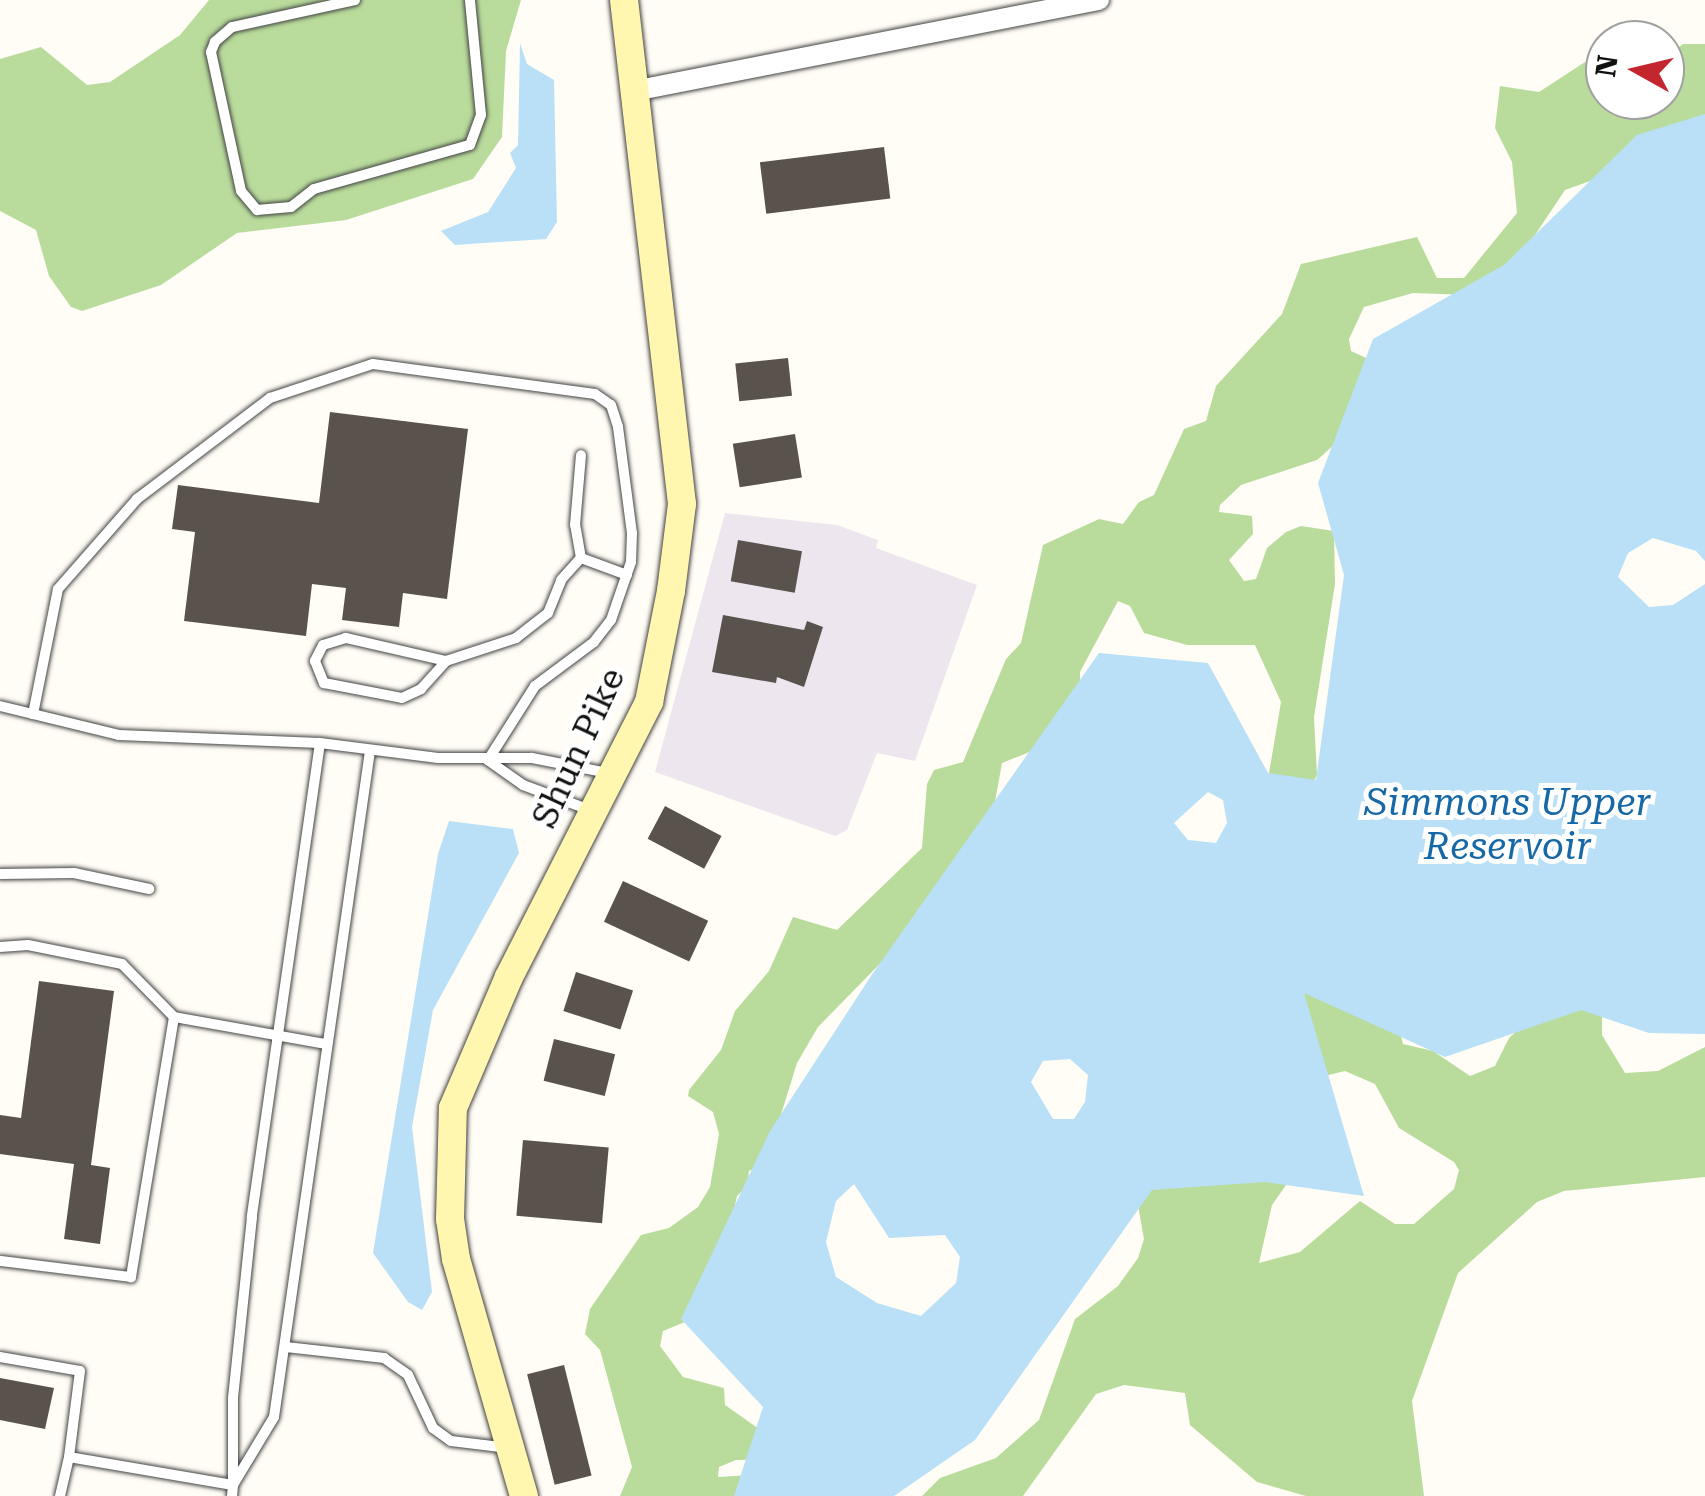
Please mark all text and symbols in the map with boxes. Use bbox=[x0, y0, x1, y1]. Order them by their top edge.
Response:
north arrow bbox=[1585, 20, 1685, 120]
text: N bbox=[1589, 53, 1625, 79]
street label: Shun Pike bbox=[524, 661, 634, 835]
water label: Simmons Upper Reservoir bbox=[1365, 780, 1651, 869]

